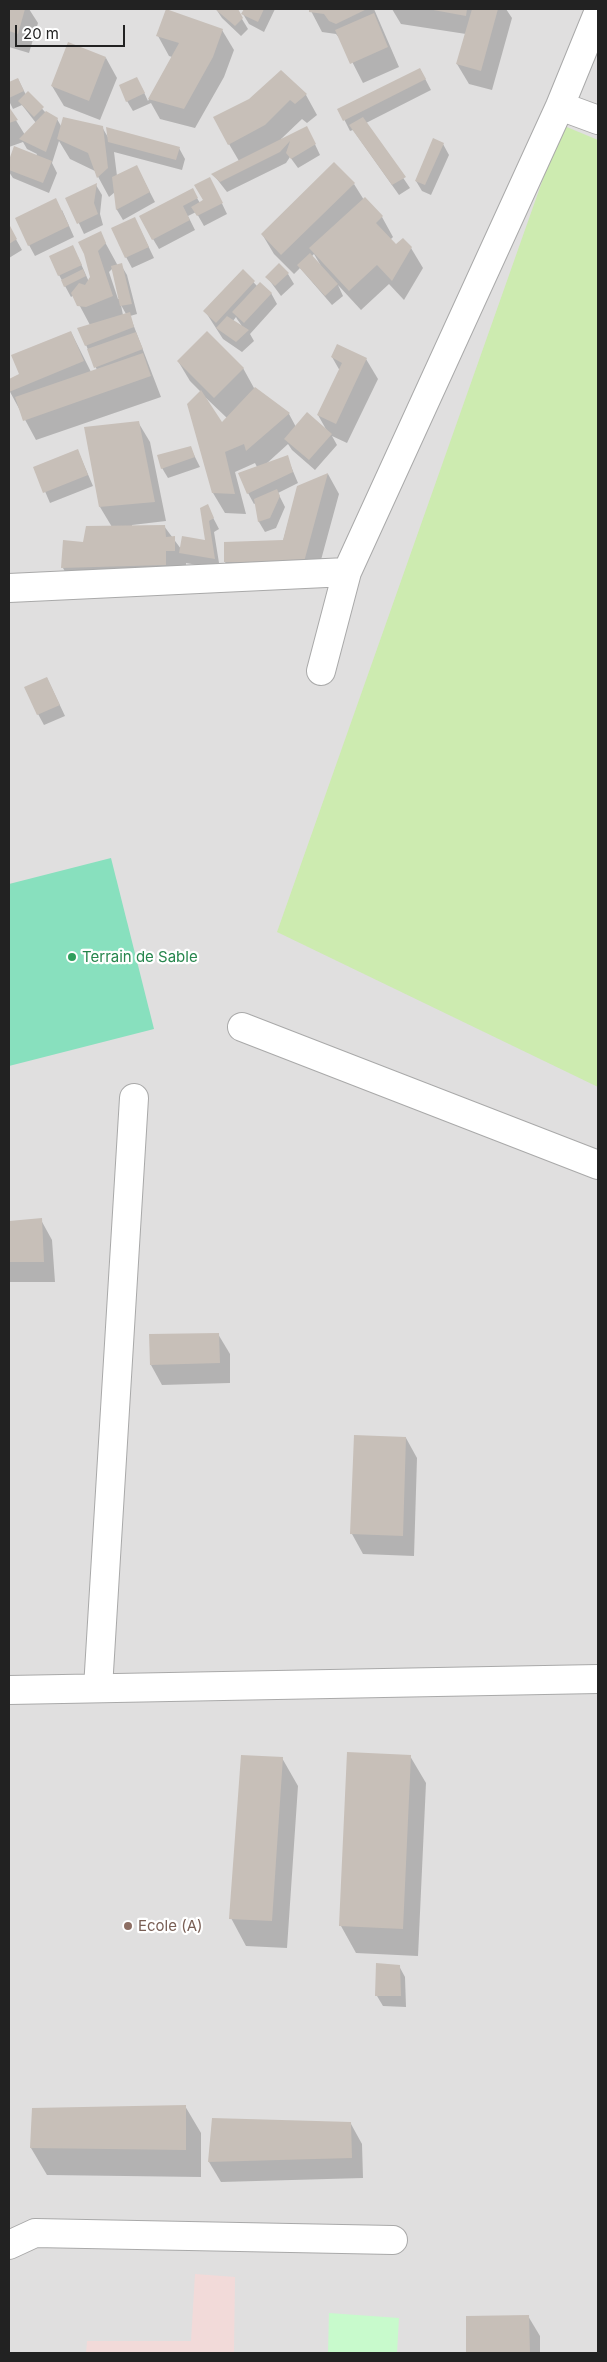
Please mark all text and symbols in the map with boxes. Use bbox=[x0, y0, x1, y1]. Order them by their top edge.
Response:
scale bar bbox=[18, 15, 128, 47]
text: 20 m bbox=[23, 24, 59, 43]
place label: Terrain de Sable bbox=[82, 948, 198, 966]
marker: Terrain de Sable bbox=[66, 951, 78, 963]
place label: Ecole (A) bbox=[138, 1917, 202, 1935]
marker: Ecole (A) bbox=[122, 1920, 134, 1932]

